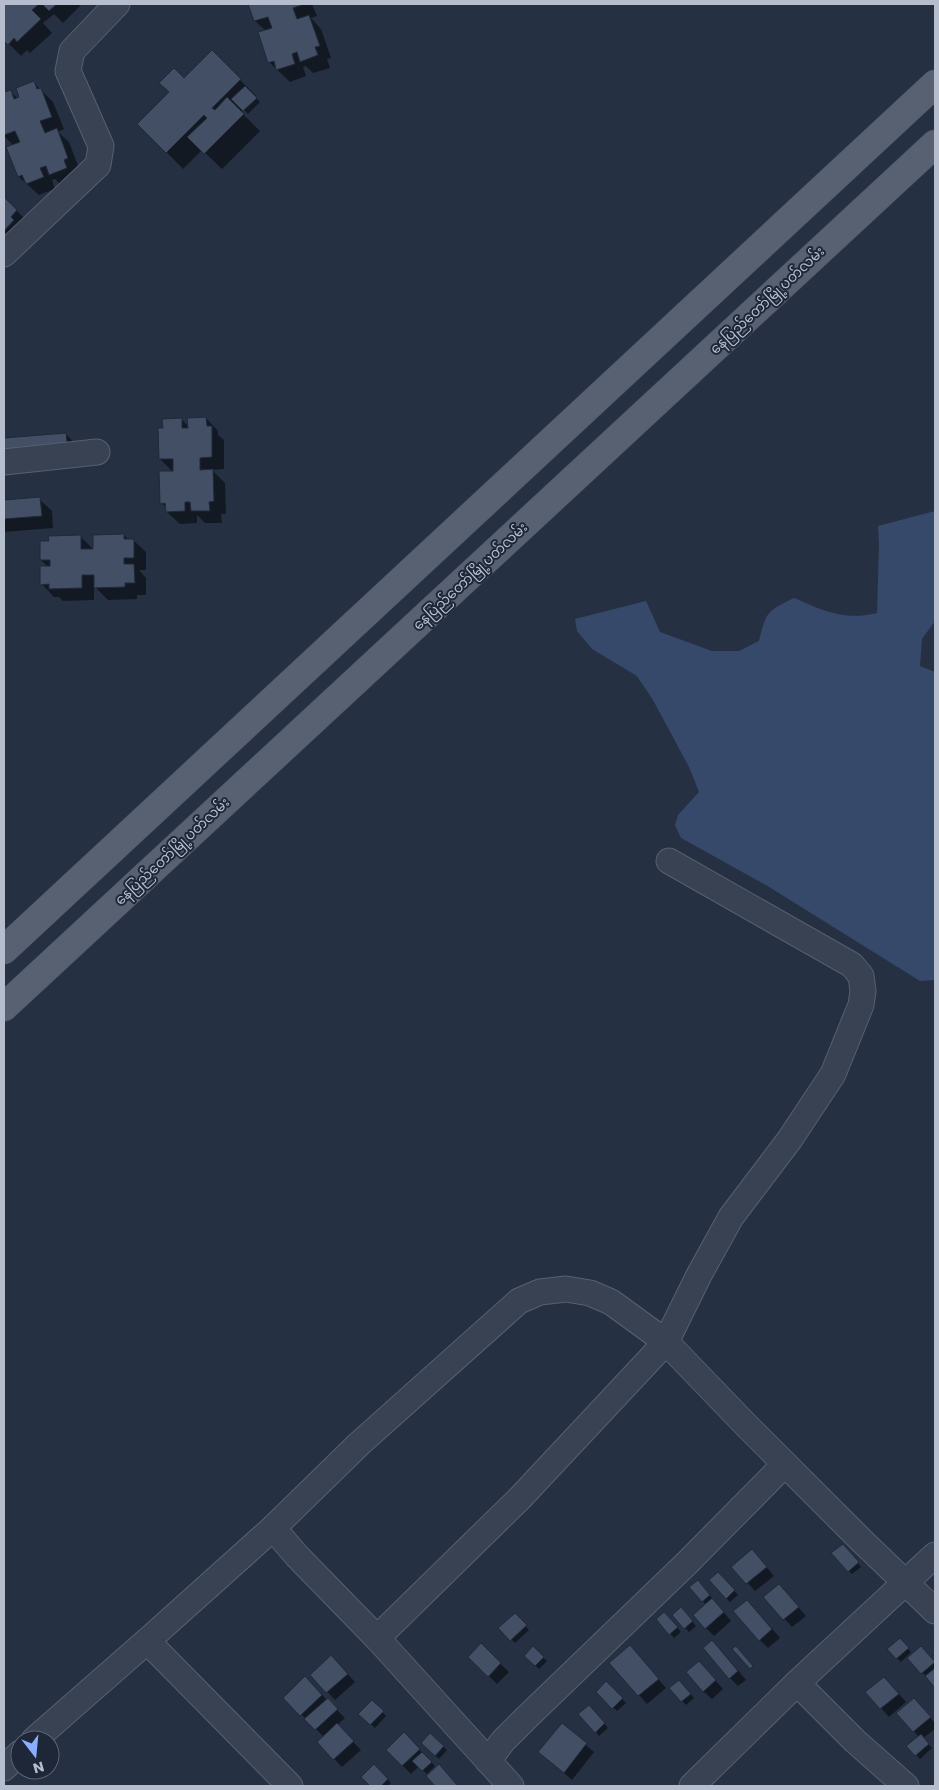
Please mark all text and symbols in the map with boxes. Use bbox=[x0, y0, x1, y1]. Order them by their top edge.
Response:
street label: နေပြည်တော်မြို့ပတ်လမ်း bbox=[705, 242, 830, 360]
street label: နေပြည်တော်မြို့ပတ်လမ်း bbox=[408, 518, 533, 636]
street label: နေပြည်တော်မြို့ပတ်လမ်း bbox=[110, 793, 235, 911]
north arrow bbox=[10, 1730, 60, 1780]
text: N bbox=[31, 1756, 46, 1779]

